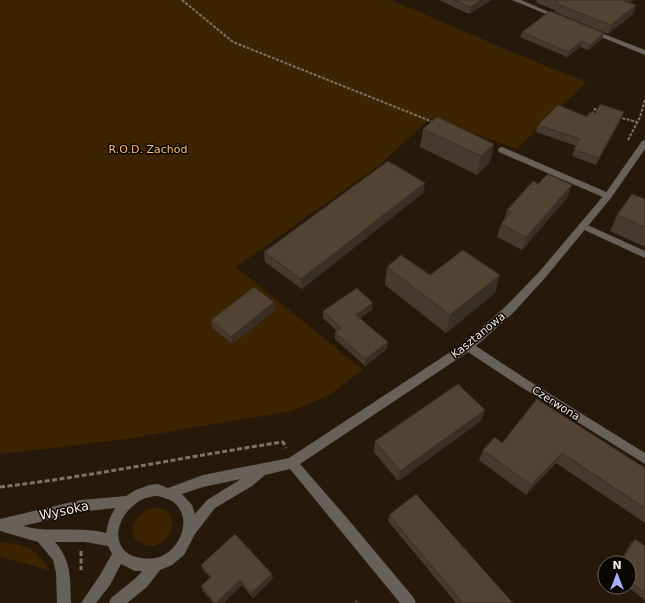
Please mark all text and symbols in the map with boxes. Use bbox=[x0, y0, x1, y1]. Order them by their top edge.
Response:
park label: R.O.D. Zachód bbox=[109, 143, 187, 156]
street label: Kasztanowa bbox=[449, 310, 508, 361]
street label: Czerwona bbox=[529, 384, 582, 423]
street label: Wysoka bbox=[38, 498, 90, 523]
north arrow bbox=[597, 555, 637, 595]
text: N bbox=[612, 559, 622, 572]

